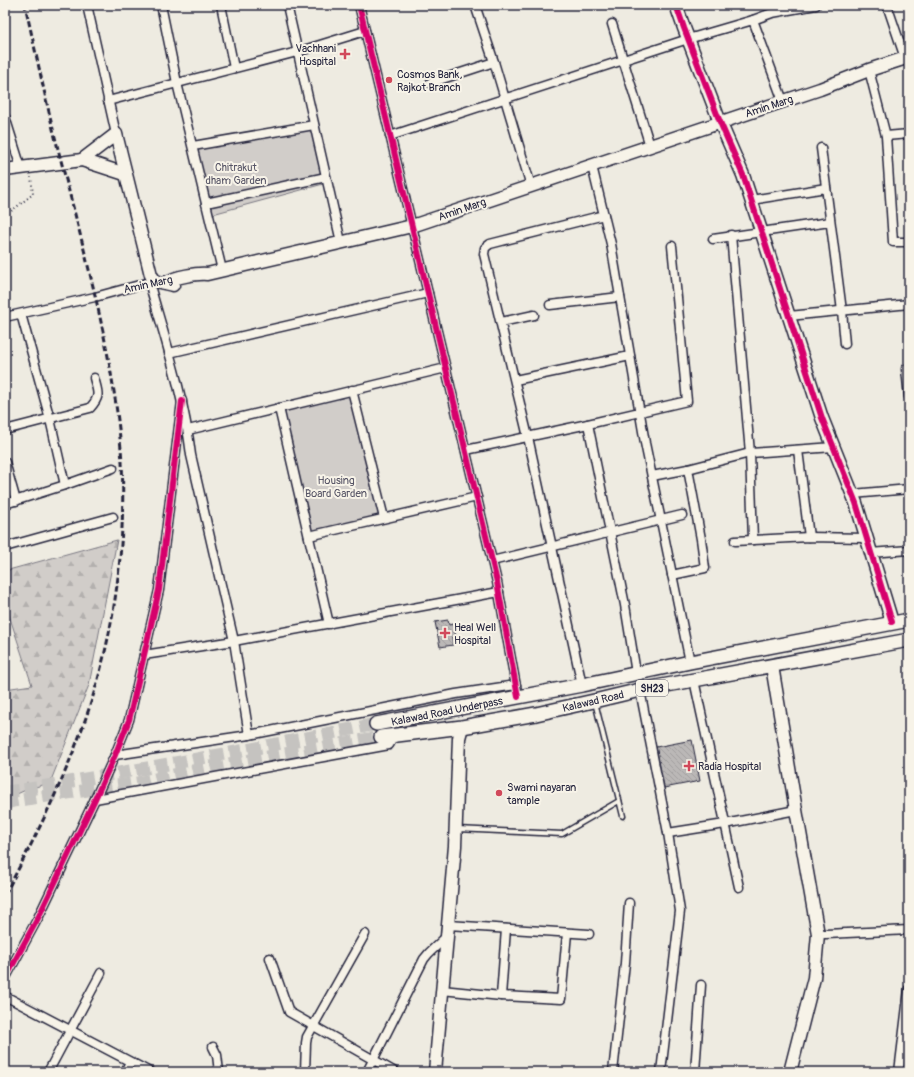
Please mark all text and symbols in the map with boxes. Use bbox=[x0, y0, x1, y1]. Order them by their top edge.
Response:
place label: Vachhani Hospital bbox=[295, 42, 336, 68]
marker: Vachhani Hospital bbox=[339, 48, 351, 60]
place label: Cosmos Bank, Rajkot Branch bbox=[397, 68, 462, 94]
marker: Cosmos Bank, Rajkot Branch bbox=[384, 75, 394, 85]
street label: Amin Marg bbox=[744, 92, 795, 120]
park label: Chitrakut dham Garden bbox=[206, 161, 266, 187]
street label: Amin Marg bbox=[437, 195, 488, 224]
street label: Amin Marg bbox=[122, 273, 174, 296]
park label: Housing Board Garden bbox=[305, 474, 367, 500]
place label: Heal Well Hospital bbox=[454, 621, 496, 647]
marker: Heal Well Hospital bbox=[439, 627, 451, 639]
road number: SH23 bbox=[636, 680, 668, 696]
street label: Kalawad Road bbox=[561, 688, 625, 715]
street label: Kalawad Road Underpass bbox=[390, 694, 504, 729]
marker: Radia Hospital bbox=[683, 760, 695, 772]
place label: Radia Hospital bbox=[698, 760, 761, 773]
place label: Swami nayaran tample bbox=[506, 781, 576, 807]
marker: Swami nayaran tample bbox=[494, 788, 504, 798]

